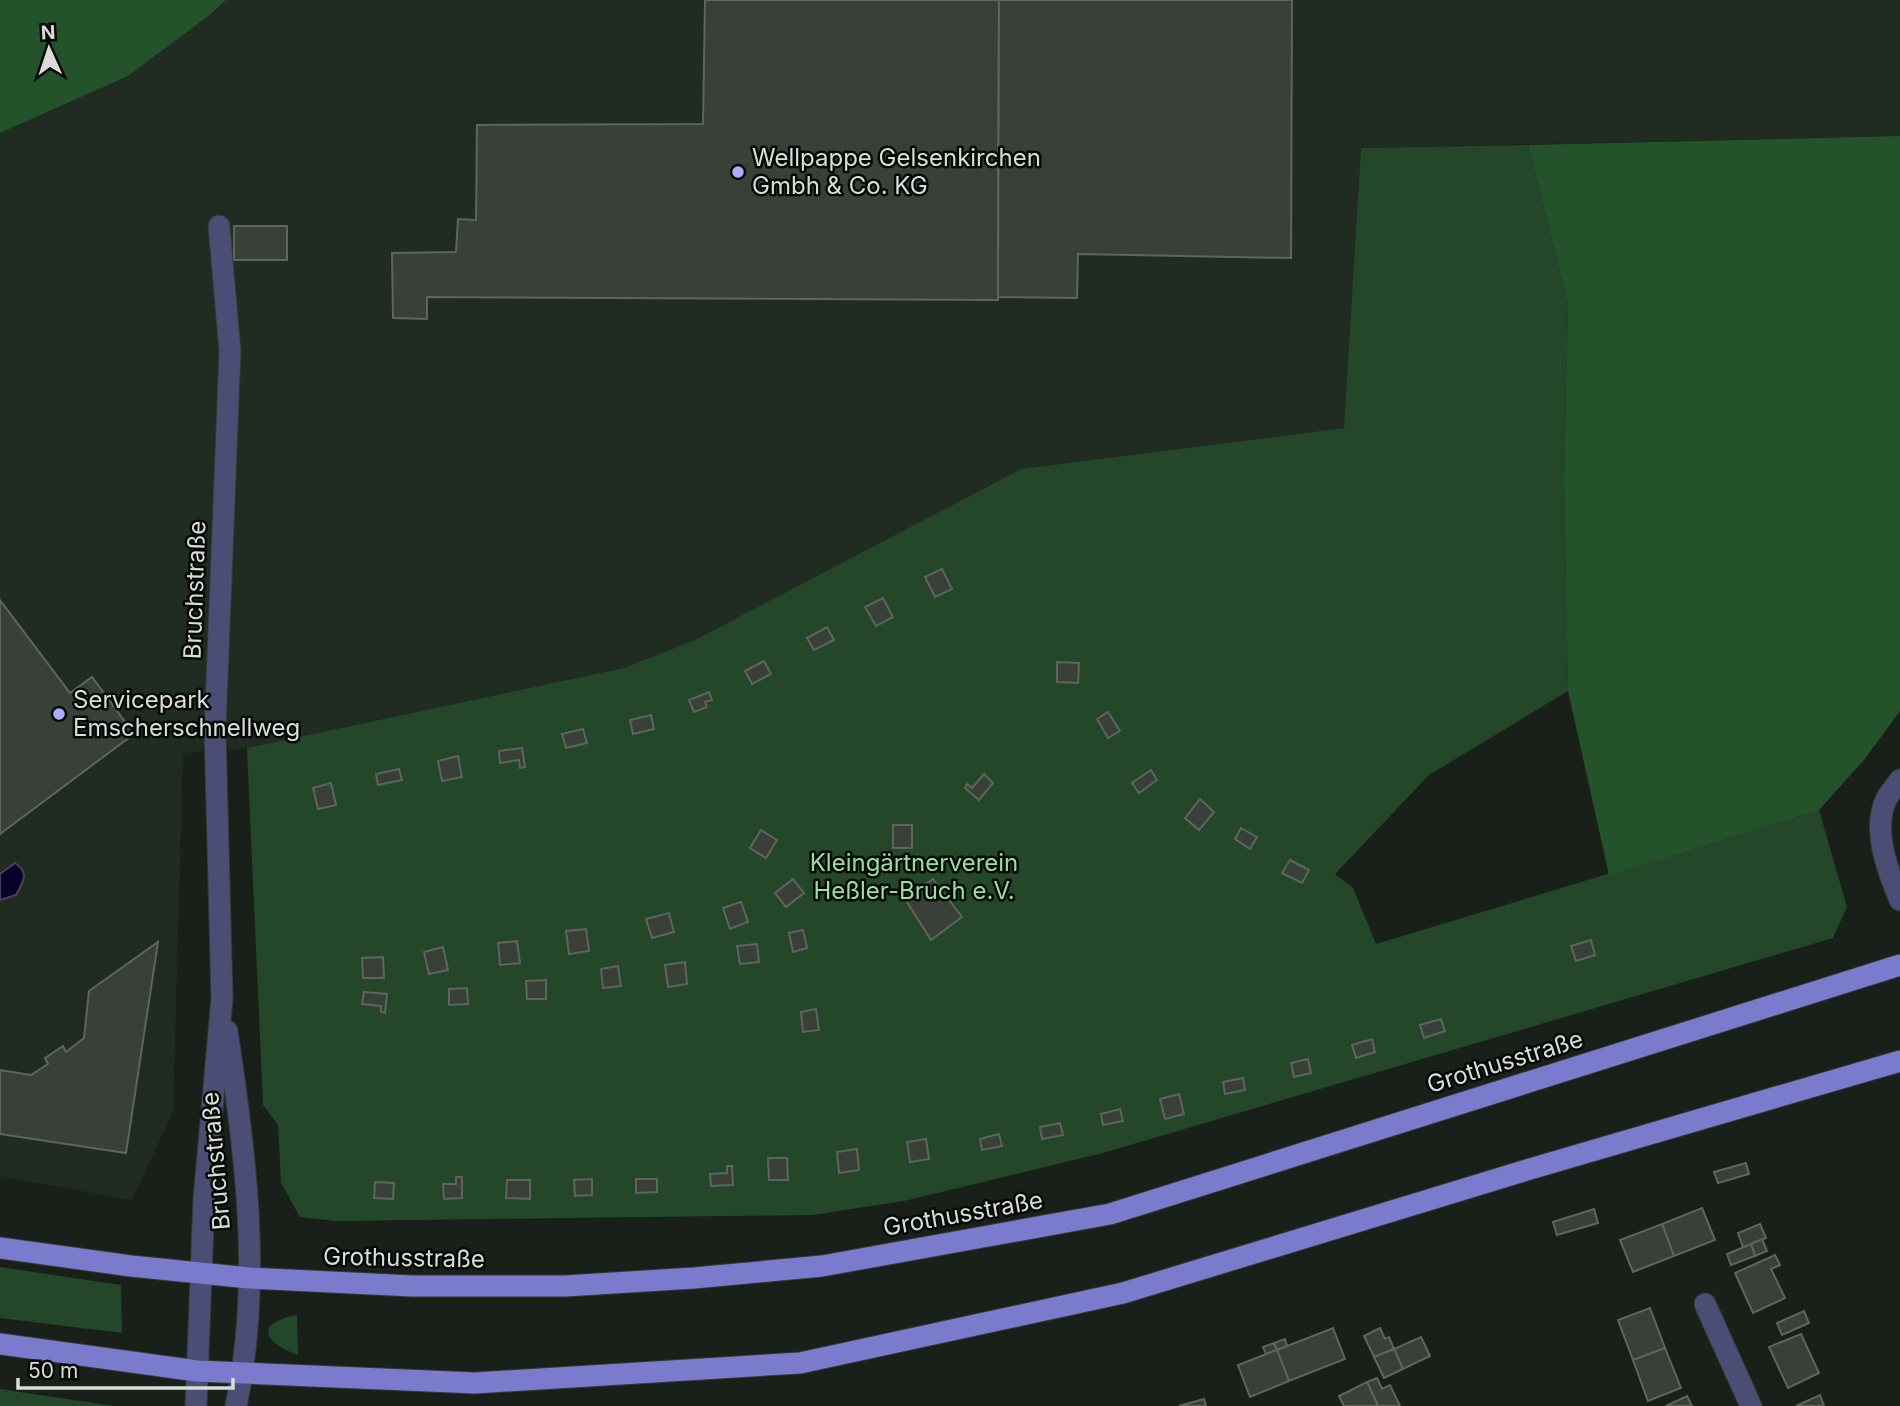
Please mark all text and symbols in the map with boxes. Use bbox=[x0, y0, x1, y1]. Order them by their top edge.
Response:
north arrow bbox=[14, 14, 84, 84]
text: N bbox=[40, 21, 56, 44]
place label: Wellpappe Gelsenkirchen Gmbh & Co. KG bbox=[752, 143, 1041, 200]
marker: Wellpappe Gelsenkirchen Gmbh & Co. KG bbox=[730, 164, 746, 180]
street label: Bruchstraße bbox=[178, 520, 211, 660]
place label: Servicepark Emscherschnellweg bbox=[73, 685, 300, 742]
marker: Servicepark Emscherschnellweg bbox=[51, 706, 67, 722]
park label: Kleingärtnerverein Heßler-Bruch e.V. bbox=[810, 848, 1018, 905]
street label: Grothusstraße bbox=[1423, 1024, 1586, 1099]
street label: Bruchstraße bbox=[195, 1091, 236, 1231]
street label: Grothusstraße bbox=[881, 1185, 1045, 1242]
street label: Grothusstraße bbox=[323, 1242, 485, 1273]
scale bar bbox=[18, 1346, 233, 1390]
text: 50 m bbox=[28, 1358, 78, 1383]

